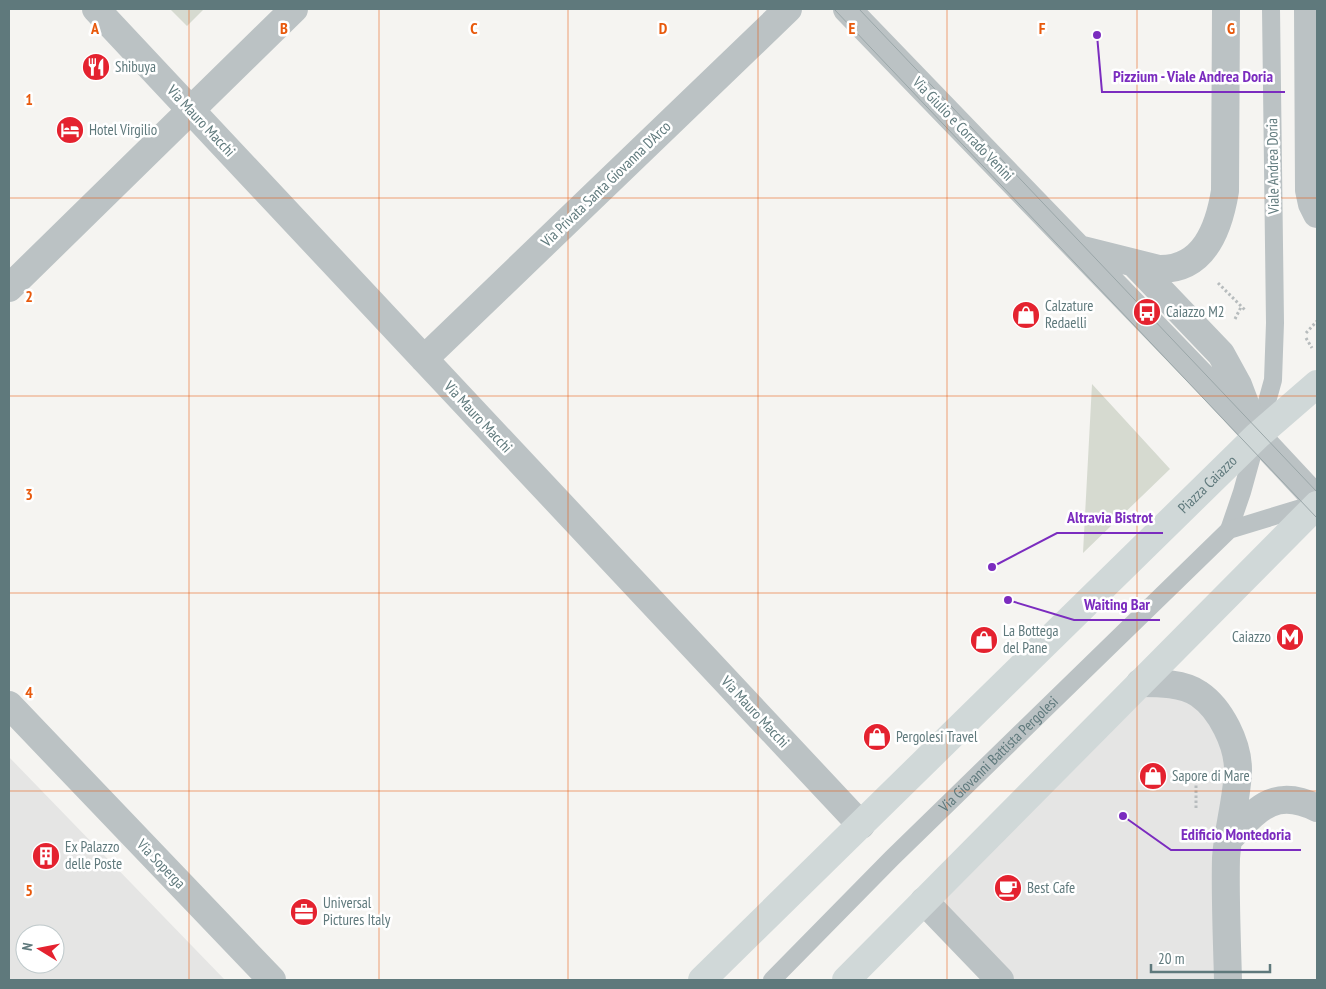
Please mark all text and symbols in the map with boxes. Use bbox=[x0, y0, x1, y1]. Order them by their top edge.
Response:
text: A bbox=[90, 18, 100, 38]
text: B bbox=[280, 18, 288, 38]
text: C bbox=[470, 18, 478, 38]
text: D bbox=[659, 18, 668, 38]
text: E bbox=[849, 18, 856, 38]
text: F bbox=[1039, 18, 1046, 38]
text: G bbox=[1227, 18, 1235, 38]
restaurant icon: Shibuya bbox=[81, 52, 111, 82]
place label: Shibuya bbox=[115, 57, 156, 76]
callout: Pizzium - Viale Andrea Doria bbox=[1102, 61, 1285, 92]
text: Pizzium - Viale Andrea Doria bbox=[1113, 66, 1273, 86]
street label: Via Giulio e Corrado Venini bbox=[908, 72, 1018, 185]
street label: Via Mauro Macchi bbox=[163, 80, 239, 160]
text: 1 bbox=[25, 89, 33, 109]
hotel icon: Hotel Virgilio bbox=[55, 115, 85, 145]
street label: Via Privata Santa Giovanna D'Arco bbox=[536, 117, 675, 251]
street label: Viale Andrea Doria bbox=[1262, 118, 1283, 215]
place label: Hotel Virgilio bbox=[89, 120, 157, 139]
text: 2 bbox=[25, 286, 33, 306]
place label: Calzature Redaelli bbox=[1045, 296, 1094, 332]
bus stop icon: Caiazzo M2 bbox=[1132, 297, 1162, 327]
shop icon: Calzature Redaelli bbox=[1011, 300, 1041, 330]
place label: Caiazzo M2 bbox=[1166, 302, 1225, 321]
street label: Via Mauro Macchi bbox=[440, 376, 516, 456]
street label: Piazza Caiazzo bbox=[1174, 451, 1241, 517]
text: 3 bbox=[25, 484, 33, 504]
callout: Altravia Bistrot bbox=[1057, 502, 1163, 533]
text: Altravia Bistrot bbox=[1066, 507, 1153, 527]
callout: Waiting Bar bbox=[1074, 589, 1160, 620]
text: Waiting Bar bbox=[1083, 594, 1150, 614]
place label: La Bottega del Pane bbox=[1003, 621, 1058, 657]
metro station icon: Caiazzo bbox=[1275, 622, 1305, 652]
shop icon: La Bottega del Pane bbox=[969, 625, 999, 655]
place label: Caiazzo bbox=[1232, 627, 1271, 646]
street label: Via Mauro Macchi bbox=[717, 671, 793, 751]
text: 4 bbox=[25, 682, 33, 702]
street label: Via Giovanni Battista Pergolesi bbox=[934, 692, 1062, 817]
shop icon: Pergolesi Travel bbox=[862, 722, 892, 752]
place label: Pergolesi Travel bbox=[896, 727, 978, 746]
shop icon: Sapore di Mare bbox=[1138, 761, 1168, 791]
place label: Sapore di Mare bbox=[1172, 766, 1250, 785]
callout: Edificio Montedoria bbox=[1171, 819, 1301, 850]
text: Edificio Montedoria bbox=[1181, 824, 1291, 844]
street label: Via Soperga bbox=[132, 834, 190, 892]
place label: Ex Palazzo delle Poste bbox=[65, 837, 122, 873]
building icon: Ex Palazzo delle Poste bbox=[31, 841, 61, 871]
cafe icon: Best Cafe bbox=[993, 873, 1023, 903]
place label: Best Cafe bbox=[1027, 878, 1075, 897]
text: 5 bbox=[25, 880, 33, 900]
place label: Universal Pictures Italy bbox=[323, 893, 391, 929]
office icon: Universal Pictures Italy bbox=[289, 897, 319, 927]
north arrow bbox=[15, 924, 65, 974]
text: N bbox=[18, 941, 37, 952]
scale bar bbox=[1151, 942, 1270, 974]
text: 20 m bbox=[1158, 949, 1184, 968]

